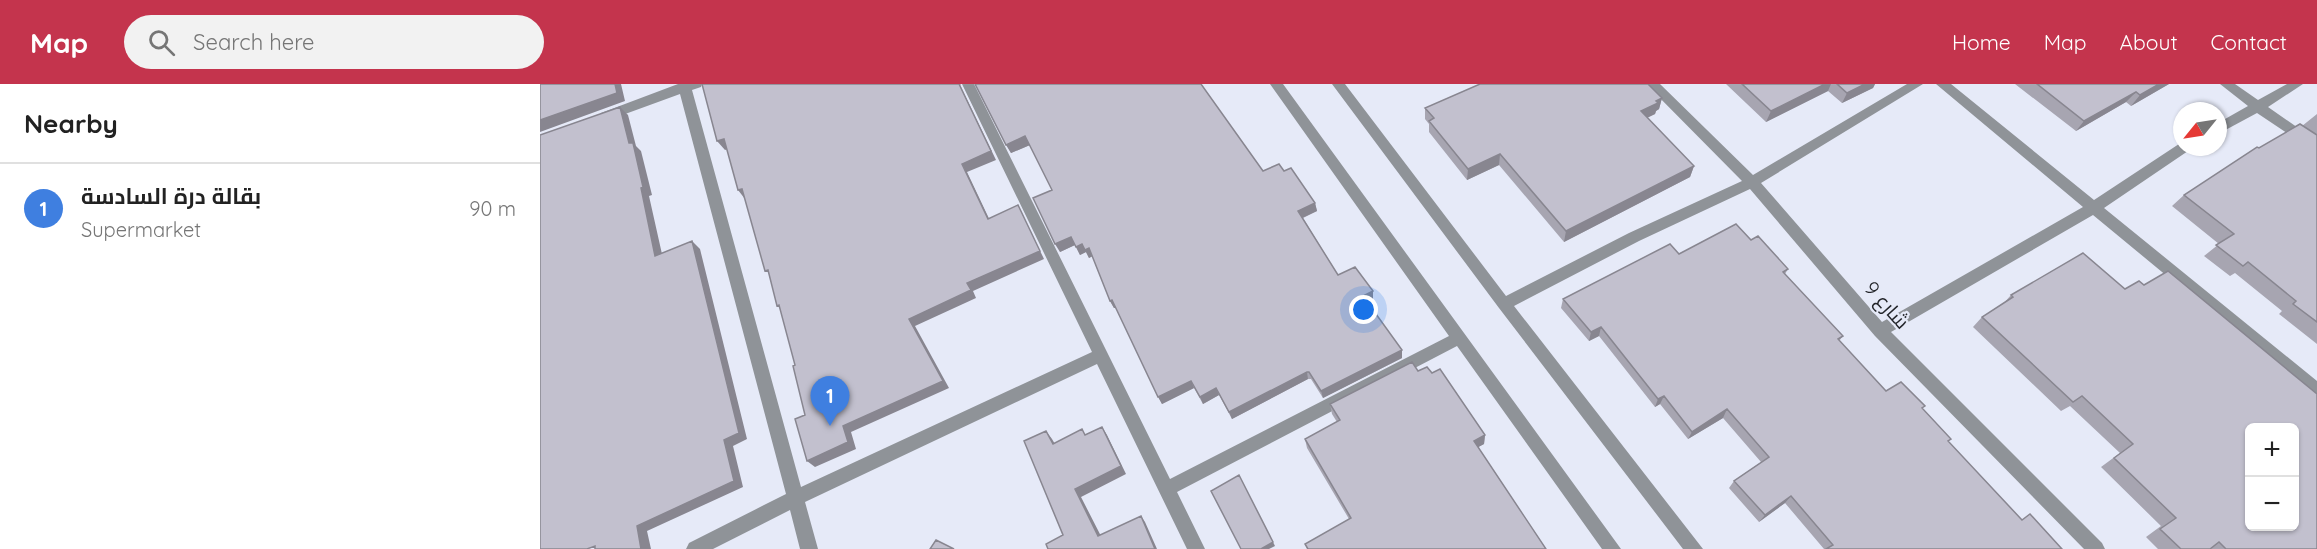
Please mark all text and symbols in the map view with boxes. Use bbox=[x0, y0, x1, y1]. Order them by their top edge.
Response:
search box bbox=[124, 15, 544, 69]
text: Map bbox=[30, 25, 88, 60]
icon: search bbox=[145, 26, 178, 59]
text: Search here bbox=[193, 28, 315, 56]
text: Home bbox=[1952, 29, 2011, 55]
text: Map bbox=[2044, 29, 2087, 55]
text: About bbox=[2120, 29, 2178, 55]
text: Contact bbox=[2211, 29, 2287, 55]
north arrow bbox=[2173, 102, 2227, 156]
text: Nearby bbox=[24, 107, 118, 140]
text: بقالة درة السادسة bbox=[81, 182, 261, 210]
text: 1 bbox=[40, 196, 47, 221]
text: 90 m bbox=[469, 196, 516, 221]
text: Supermarket bbox=[81, 217, 201, 242]
street label: شارع 9 bbox=[1858, 276, 1915, 335]
your location bbox=[1349, 295, 1378, 324]
pin: 1 bbox=[810, 376, 850, 426]
map controls bbox=[2245, 423, 2299, 531]
button: + bbox=[2245, 423, 2299, 477]
button: − bbox=[2245, 477, 2299, 531]

